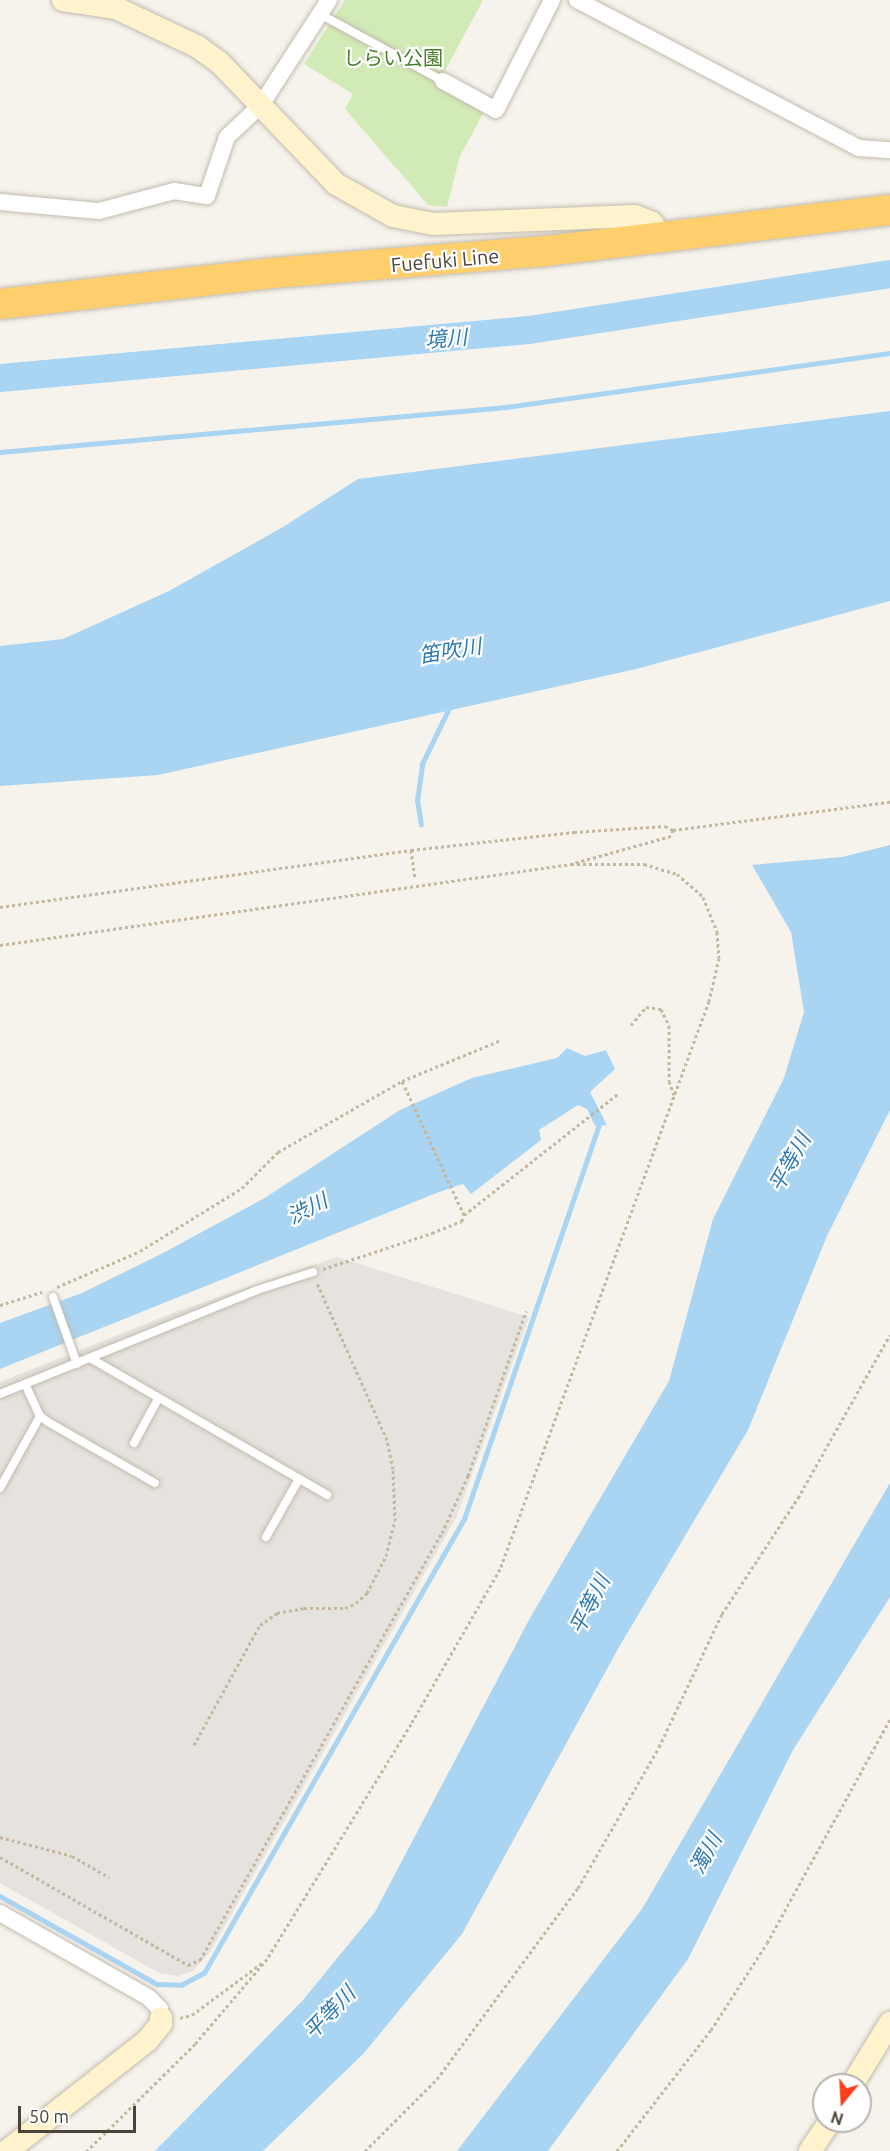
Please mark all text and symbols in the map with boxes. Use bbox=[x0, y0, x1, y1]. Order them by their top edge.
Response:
park label: しらい公園 bbox=[343, 45, 443, 69]
street label: Fuefuki Line bbox=[390, 243, 500, 277]
water label: 境川 bbox=[424, 324, 468, 352]
water label: 笛吹川 bbox=[417, 633, 483, 667]
water label: 平等川 bbox=[763, 1128, 815, 1196]
water label: 渋川 bbox=[283, 1187, 331, 1229]
water label: 平等川 bbox=[563, 1570, 615, 1638]
water label: 濁川 bbox=[684, 1829, 726, 1877]
water label: 平等川 bbox=[298, 1981, 360, 2043]
north arrow bbox=[812, 2073, 872, 2133]
scale bar bbox=[21, 2094, 140, 2132]
text: 50 m bbox=[29, 2106, 69, 2126]
text: N bbox=[829, 2108, 846, 2129]

